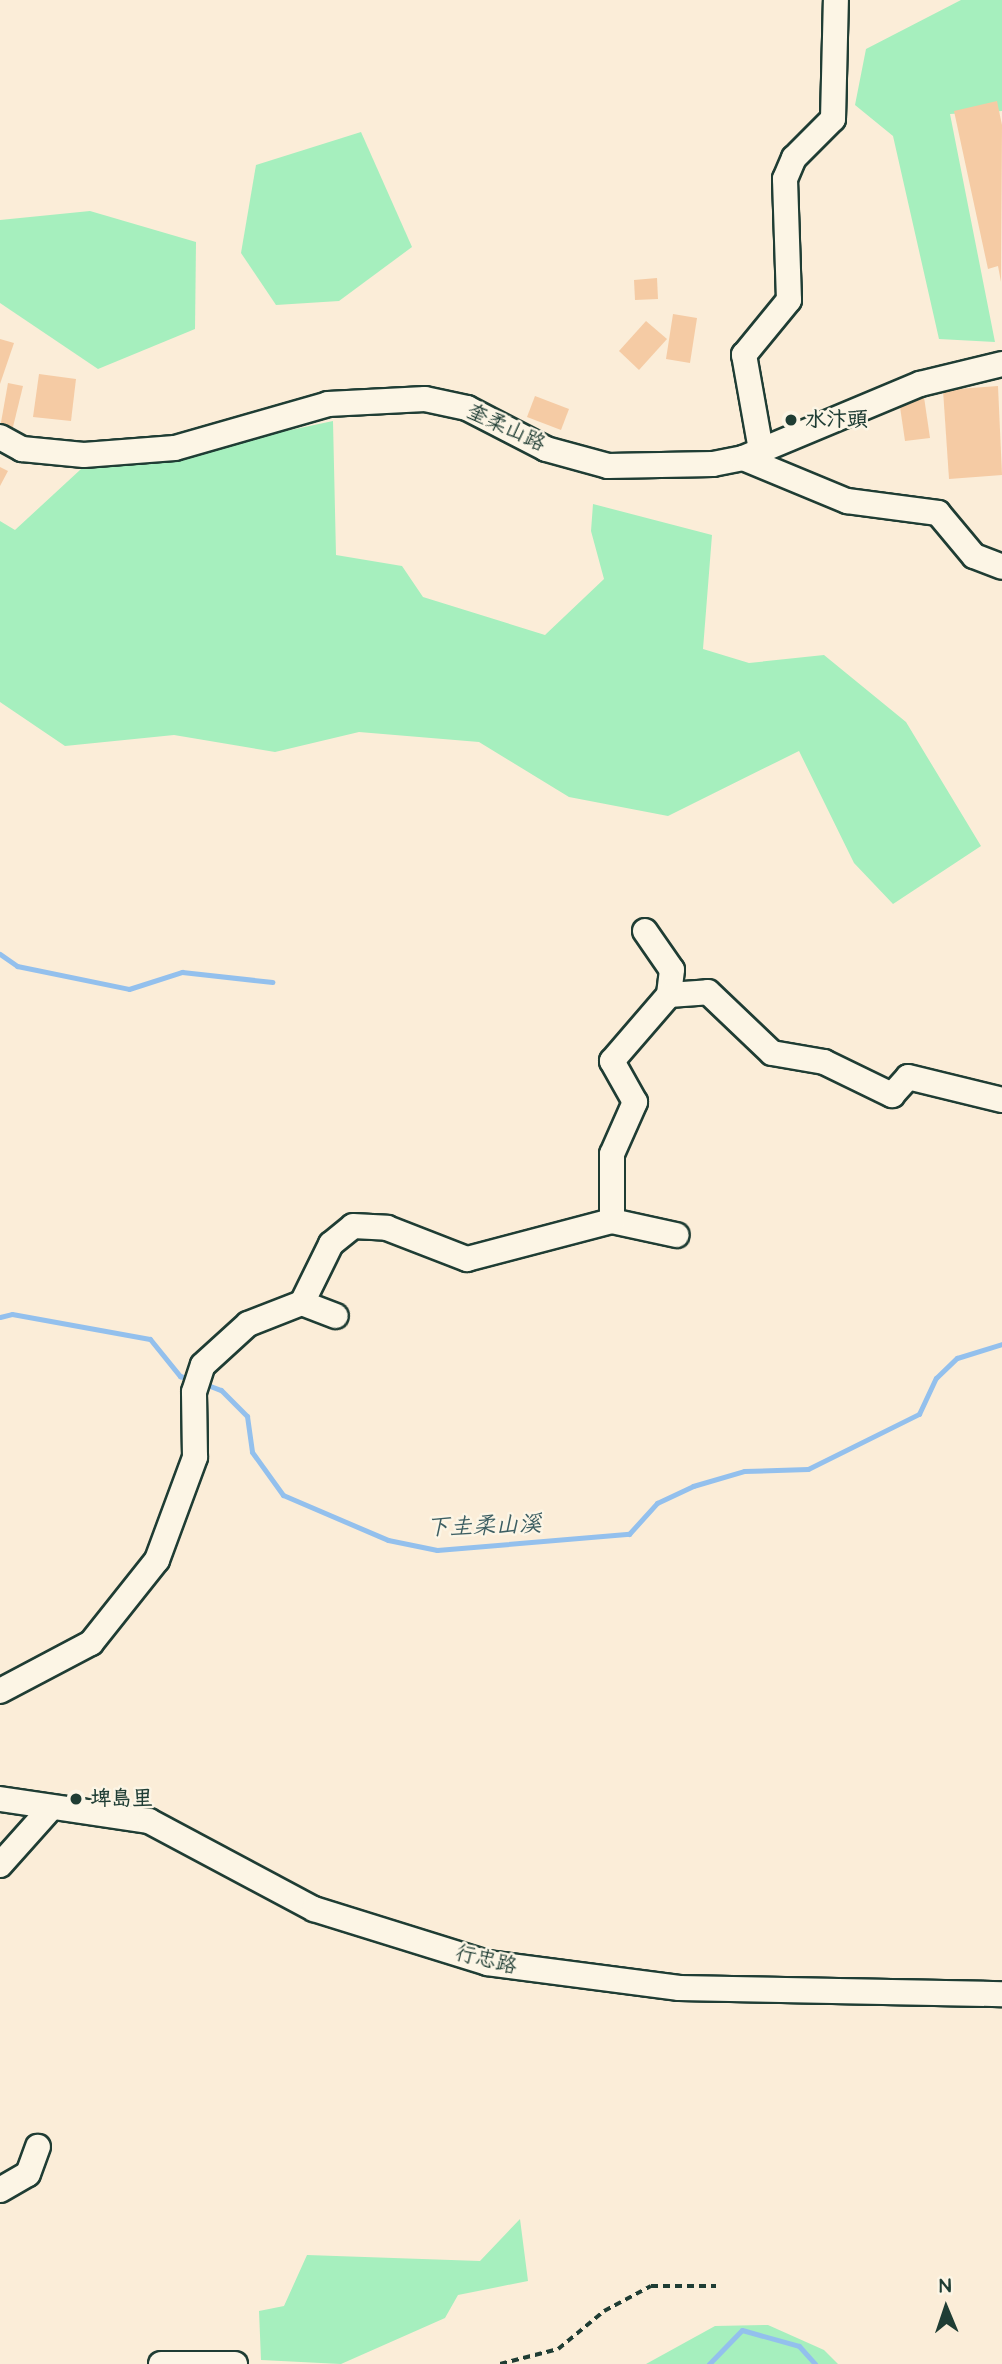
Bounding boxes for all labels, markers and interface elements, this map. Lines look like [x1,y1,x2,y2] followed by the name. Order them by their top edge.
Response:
[463,399,549,457] street label: 奎柔山路
[805,407,868,433] place label: 水汴頭
[783,412,799,428] marker: 水汴頭
[426,1510,542,1542] water label: 下圭柔山溪
[90,1786,153,1812] place label: 埤島里
[68,1791,84,1807] marker: 埤島里
[452,1940,520,1980] street label: 行忠路
[911,2273,981,2343] north arrow
[939,2273,952,2300] text: N

